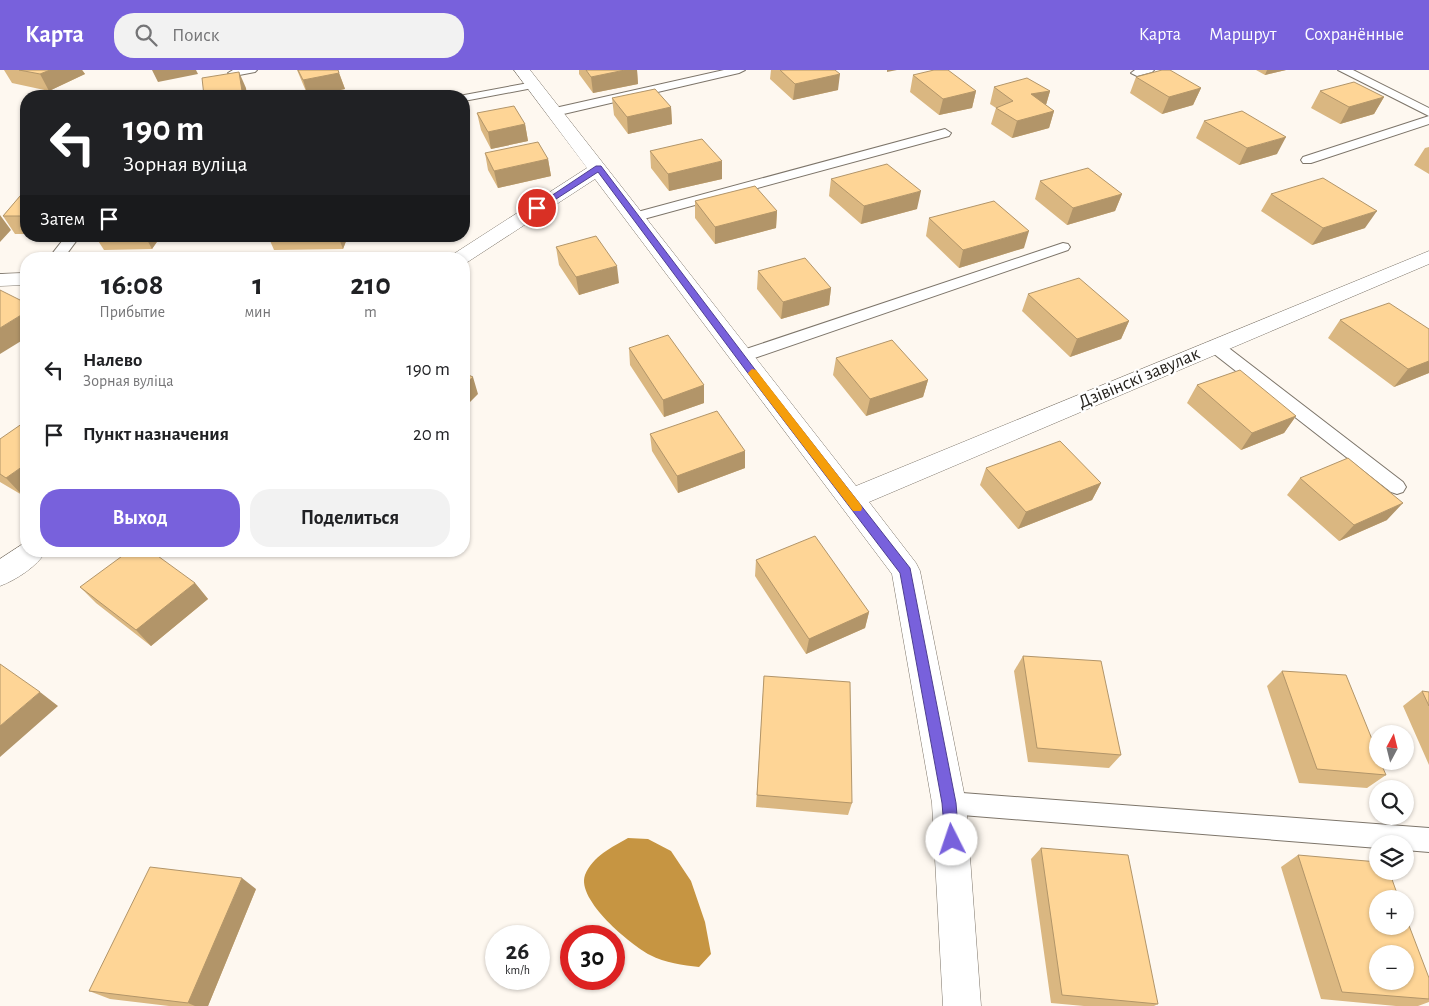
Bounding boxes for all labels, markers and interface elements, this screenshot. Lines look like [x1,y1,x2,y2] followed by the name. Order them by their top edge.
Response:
[114,13,464,58] search box
[132,21,160,49] icon: search
[25,23,84,47] text: Карта
[172,26,219,45] text: Поиск
[1139,26,1181,44] text: Карта
[1209,26,1277,44] text: Маршрут
[1305,26,1404,44] text: Сохранённые
[40,110,105,175] icon: left
[123,112,204,147] text: 190 m
[123,153,248,175] text: Зорная вуліца
[516,187,558,229] pin
[523,194,551,222] icon: arrive
[95,205,123,233] icon: arrive
[40,210,85,229] text: Затем
[101,270,163,300] text: 16:08
[252,270,263,300] text: 1
[350,270,391,300] text: 210
[99,304,165,320] text: Прибытие
[244,304,271,320] text: мин
[364,304,377,320] text: m
[1075,344,1203,412] street label: Дзівінскі завулак
[83,351,142,370] text: Налево
[40,356,68,384] icon: left
[406,360,450,379] text: 190 m
[83,373,174,389] text: Зорная вуліца
[40,421,68,449] icon: arrive
[83,425,229,444] text: Пункт назначения
[413,425,450,444] text: 20 m
[40,489,240,547] button: Выход
[250,489,450,547] button: Поделиться
[1369,725,1414,770] north arrow
[1369,725,1414,990] map controls
[1369,780,1414,825] button: search
[925,813,977,865] position arrow
[1369,835,1414,880] button: layers
[1369,890,1414,935] button: +
[560,925,625,990] speed limit sign: 30
[506,939,529,964] text: 26
[1369,945,1414,990] button: −
[505,964,530,976] text: km/h

